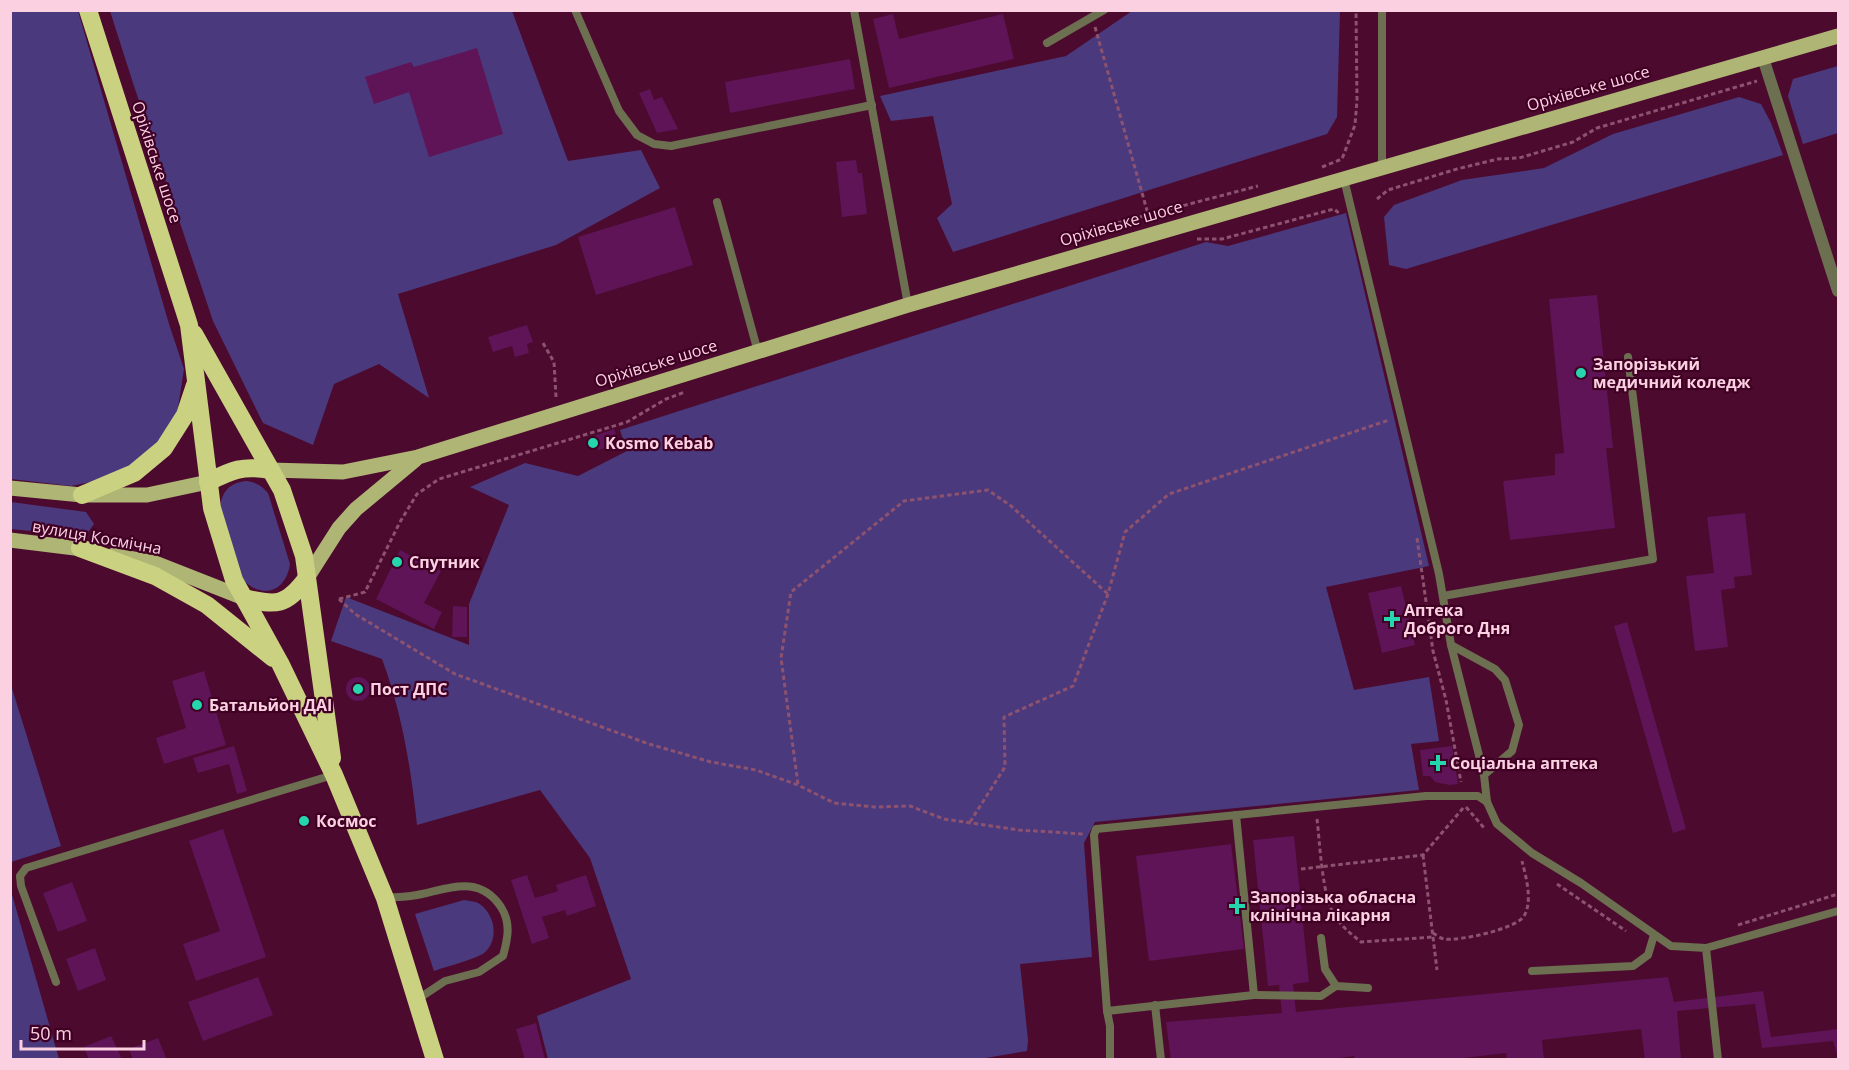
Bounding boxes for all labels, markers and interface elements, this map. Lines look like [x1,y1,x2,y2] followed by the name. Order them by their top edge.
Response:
[1524,60,1652,116] street label: Оріхівське шосе
[127,98,187,226] street label: Оріхівське шосе
[1057,195,1185,251] street label: Оріхівське шосе
[592,334,720,392] street label: Оріхівське шосе
[1593,353,1751,393] place label: Запорізький медичний коледж
[1574,366,1588,380] marker: Запорізький медичний коледж
[605,432,713,454] place label: Kosmo Kebab
[586,436,600,450] marker: Kosmo Kebab
[31,515,163,559] street label: вулиця Космічна
[409,551,480,573] place label: Спутник
[390,555,404,569] marker: Спутник
[1404,599,1510,639] place label: Аптека Доброго Дня
[1385,612,1399,626] marker: Аптека Доброго Дня
[370,678,447,700] place label: Пост ДПС
[351,682,365,696] marker: Пост ДПС
[209,694,332,716] place label: Батальйон ДАI
[190,698,204,712] marker: Батальйон ДАI
[1450,752,1598,774] place label: Соціальна аптека
[1431,756,1445,770] marker: Соціальна аптека
[316,810,377,832] place label: Космос
[297,814,311,828] marker: Космос
[1250,886,1416,926] place label: Запорізька обласна клінічна лікарня
[1228,897,1246,915] marker: Запорізька обласна клінічна лікарня
[21,1013,144,1051] scale bar
[30,1021,72,1045] text: 50 m

